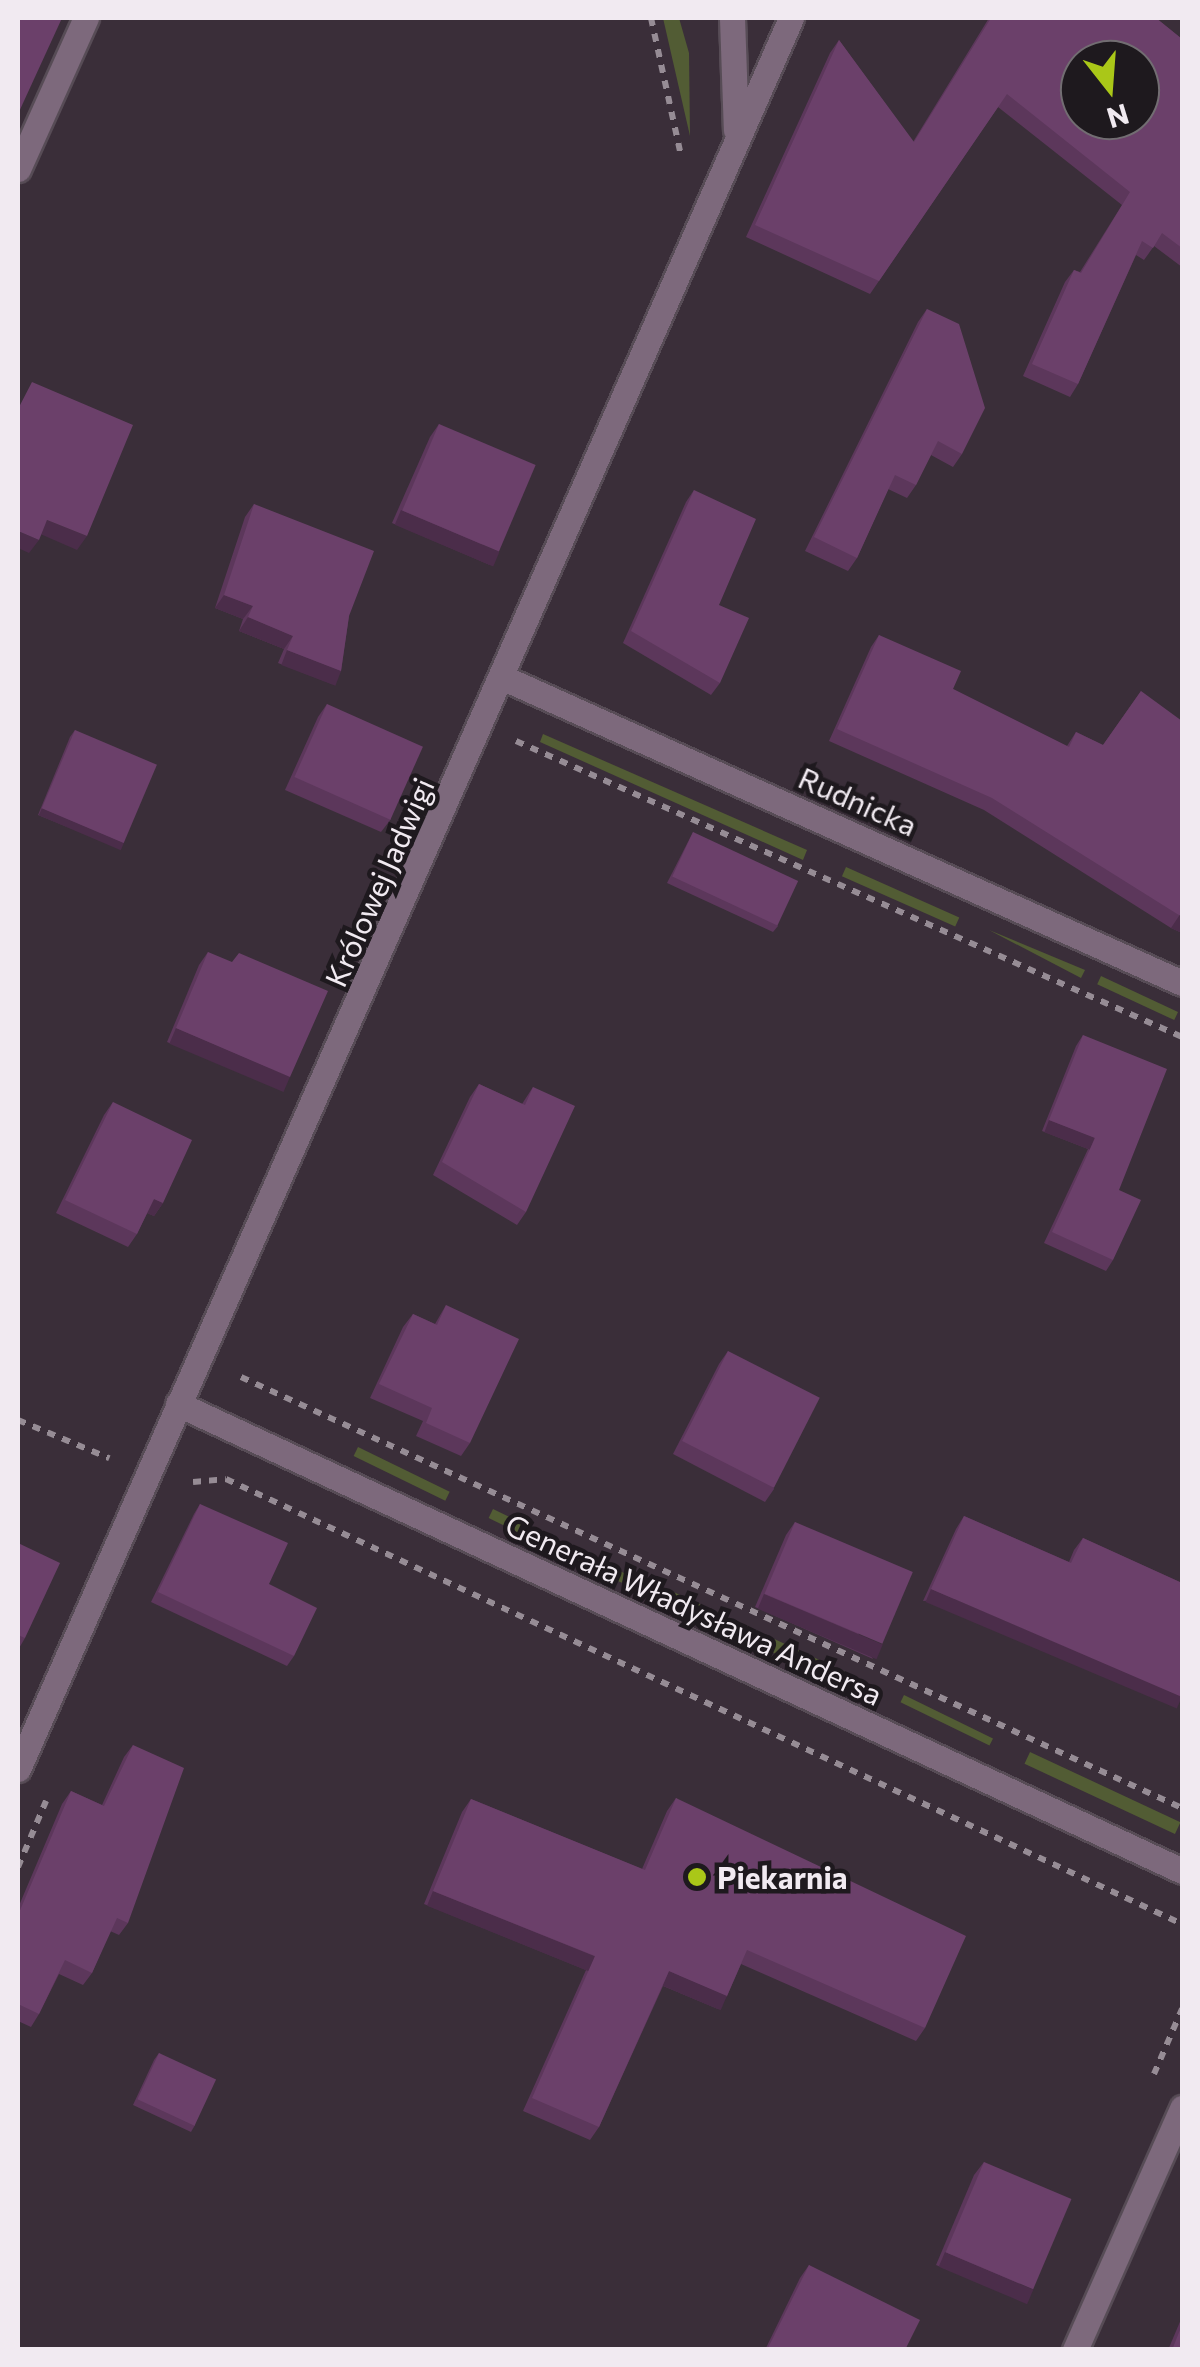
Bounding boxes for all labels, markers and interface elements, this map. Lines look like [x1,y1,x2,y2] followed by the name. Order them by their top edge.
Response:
[1060,40,1160,140] north arrow
[1103,97,1133,136] text: N
[793,759,923,843] street label: Rudnicka
[317,772,441,992] street label: Królowej Jadwigi
[500,1506,888,1712] street label: Generała Władysława Andersa
[717,1859,848,1895] place label: Piekarnia
[686,1866,708,1888] marker: Piekarnia

